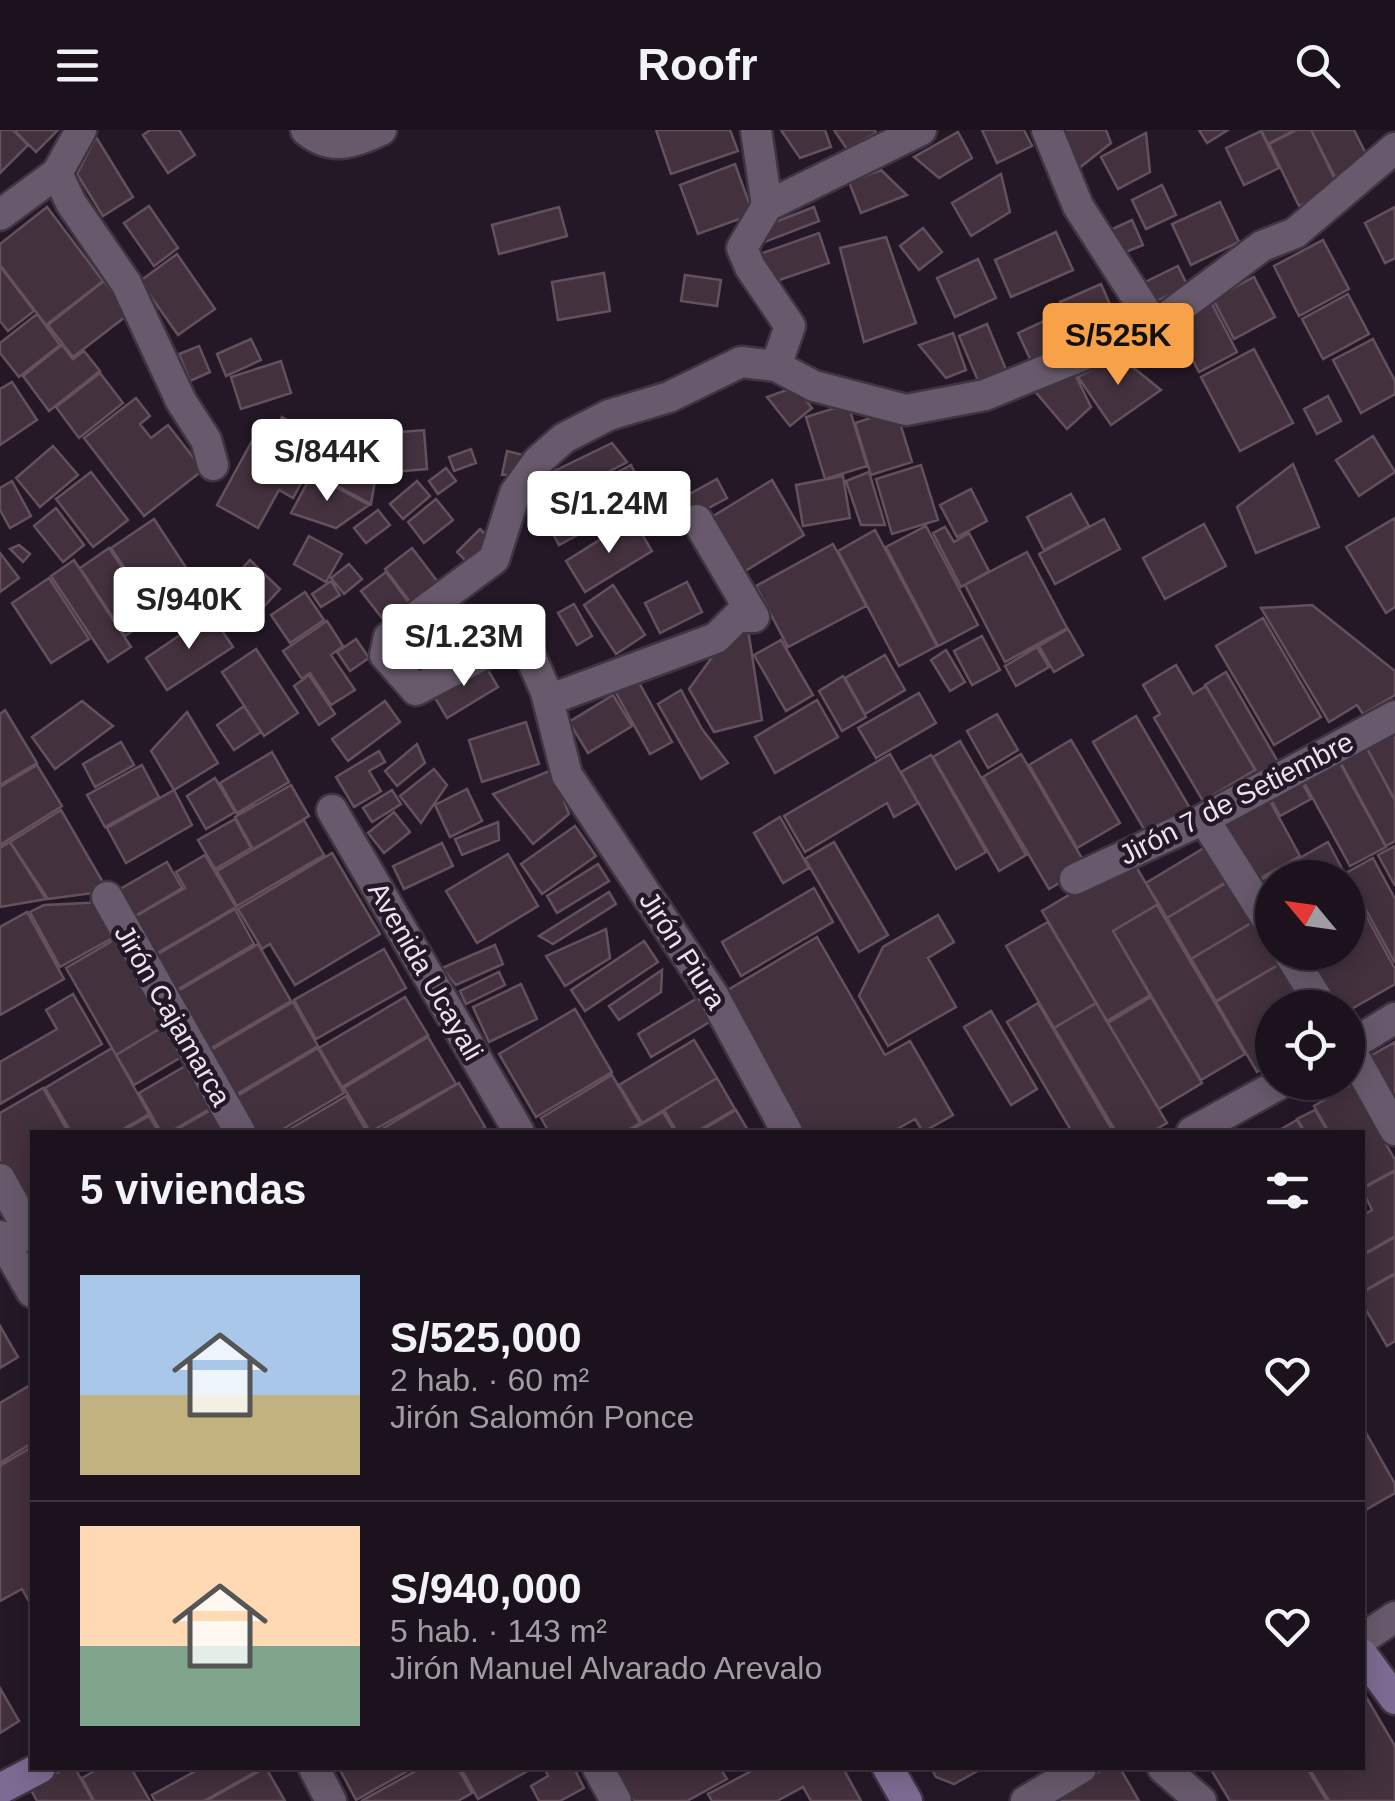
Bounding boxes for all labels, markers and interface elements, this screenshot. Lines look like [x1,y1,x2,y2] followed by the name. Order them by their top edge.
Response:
[50,38,105,93] icon: menu
[1290,38,1345,93] icon: search
[638,39,757,90] text: Roofr
[1037,303,1199,388] pin: S/525K
[1065,317,1171,353] text: S/525K
[246,419,408,504] pin: S/844K
[274,433,380,469] text: S/844K
[517,471,701,556] pin: S/1.24M
[549,485,669,521] text: S/1.24M
[108,567,270,652] pin: S/940K
[136,581,242,617] text: S/940K
[372,604,556,689] pin: S/1.23M
[404,618,524,654] text: S/1.23M
[1114,726,1358,871] street label: Jirón 7 de Setiembre
[1255,860,1365,970] north arrow
[1255,860,1365,1100] map controls
[362,877,489,1066] street label: Avenida Ucayali
[633,886,732,1015] street label: Jirón Piura
[108,919,237,1112] street label: Jirón Cajamarca
[1255,990,1365,1100] button: locate
[1260,1163,1315,1218] icon: filters
[80,1166,306,1213] text: 5 viviendas
[390,1314,582,1361] text: S/525,000
[160,1315,280,1435] icon: home
[1260,1348,1315,1403] icon: heart
[390,1362,589,1398] text: 2 hab. · 60 m²
[390,1399,694,1435] text: Jirón Salomón Ponce
[390,1565,582,1612] text: S/940,000
[160,1566,280,1686] icon: home
[1260,1599,1315,1654] icon: heart
[390,1613,607,1649] text: 5 hab. · 143 m²
[390,1650,822,1686] text: Jirón Manuel Alvarado Arevalo

